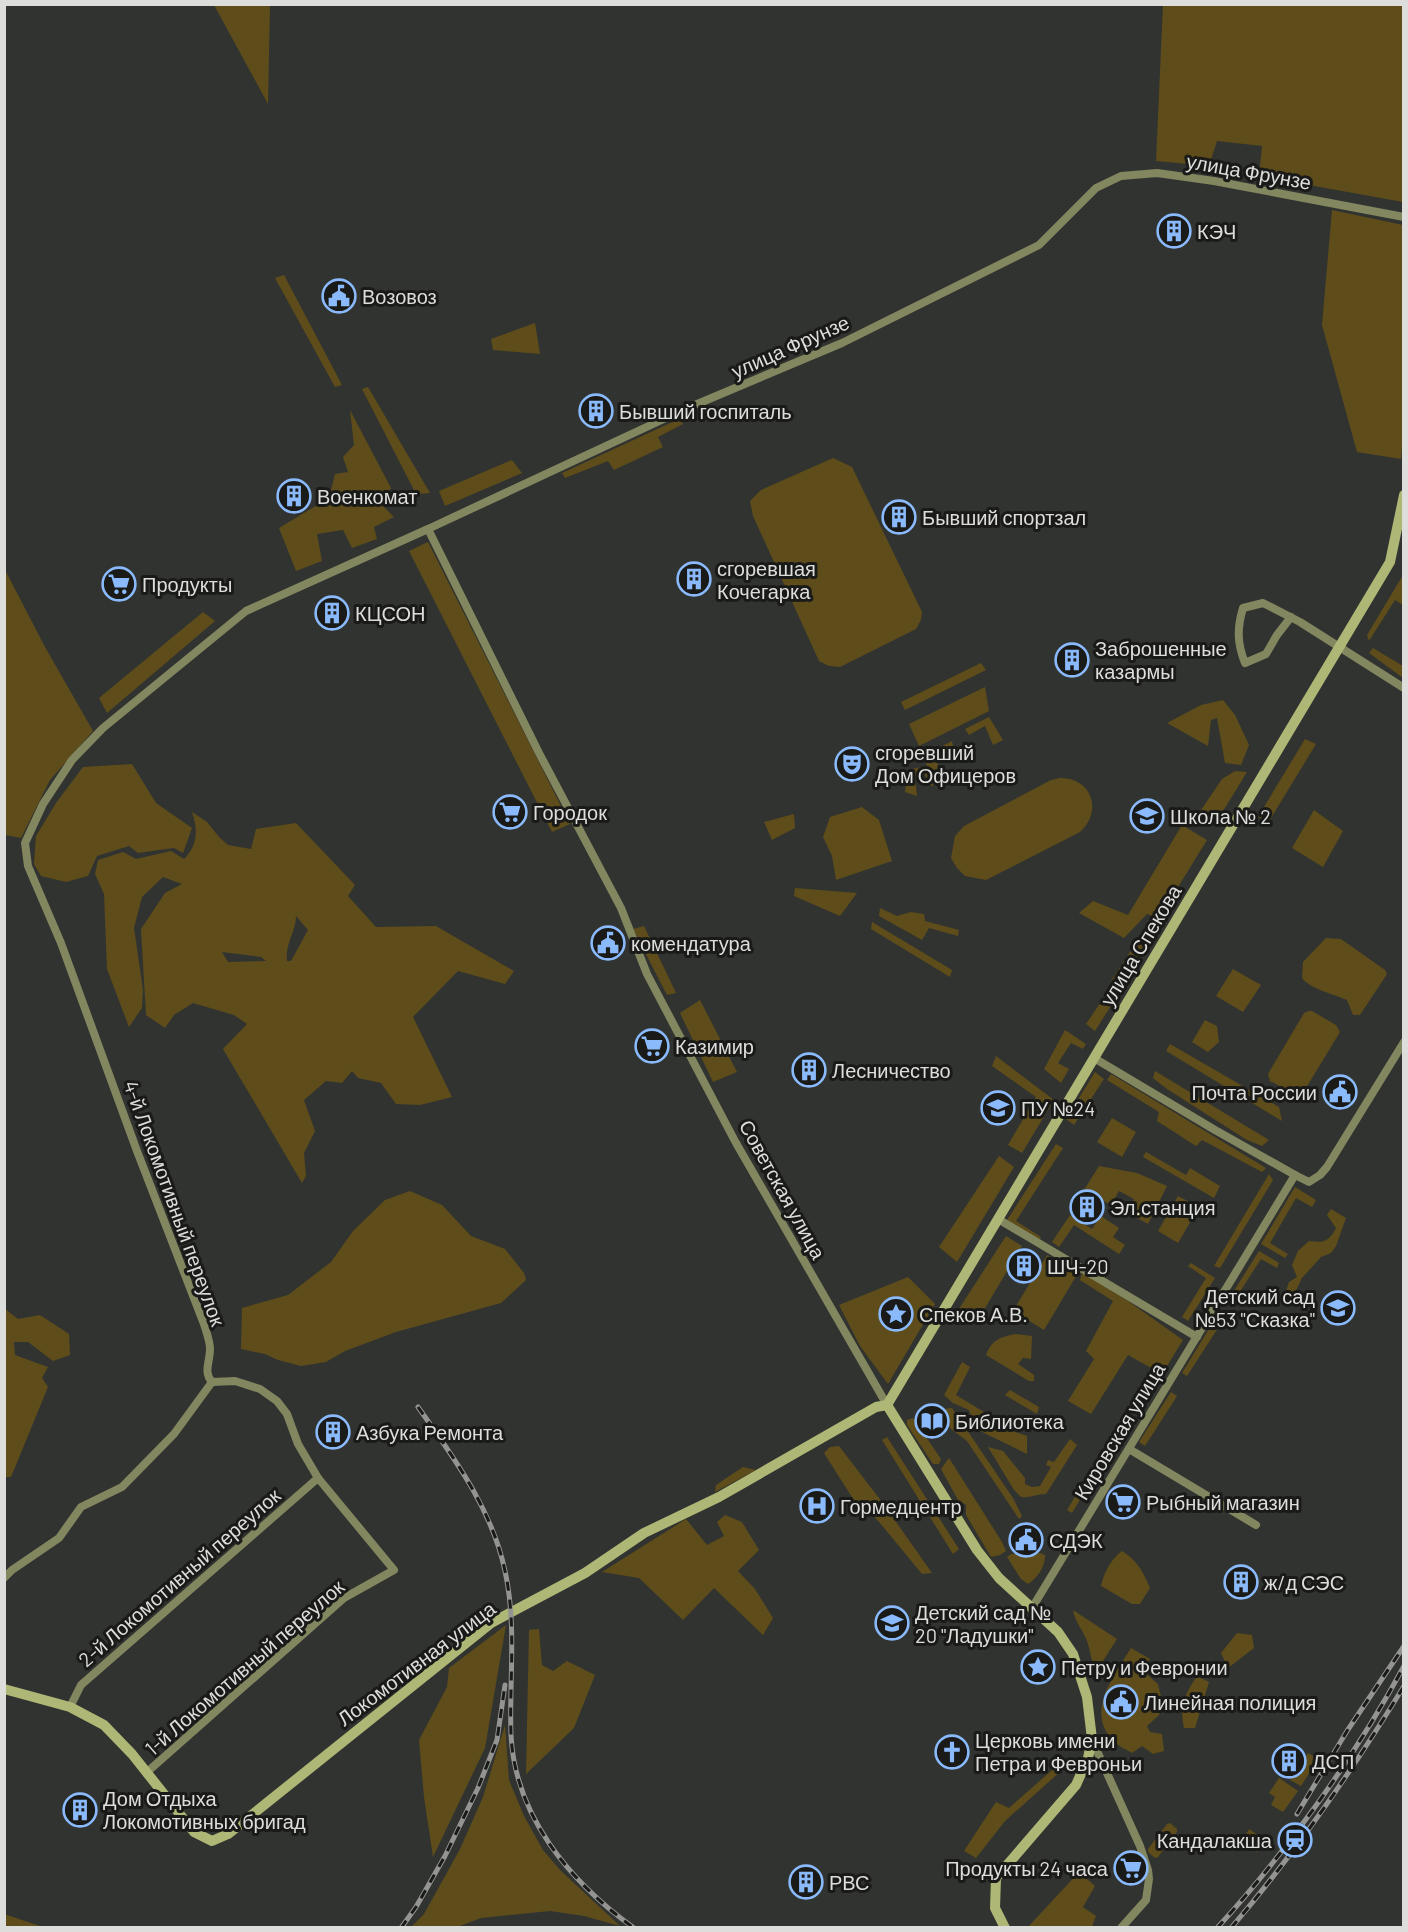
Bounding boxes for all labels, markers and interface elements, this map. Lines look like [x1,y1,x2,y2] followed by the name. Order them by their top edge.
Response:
[1185,148,1313,194] street label: улица Фрунзе
[1156,213,1192,249] building icon: КЭЧ
[1197,219,1236,243] place label: КЭЧ
[321,278,357,314] public building icon: Возовоз
[362,284,437,308] place label: Возовоз
[727,309,853,383] street label: улица Фрунзе
[578,393,614,429] building icon: Бывший госпиталь
[619,399,792,423] place label: Бывший госпиталь
[276,478,312,514] building icon: Военкомат
[317,484,417,508] place label: Военкомат
[881,499,917,535] building icon: Бывший спортзал
[922,505,1086,529] place label: Бывший спортзал
[717,556,816,603] place label: сгоревшая Кочегарка
[676,561,712,597] building icon: сгоревшая Кочегарка
[101,566,137,602] supermarket icon: Продукты
[142,572,232,596] place label: Продукты
[314,595,350,631] building icon: КЦСОН
[355,601,425,625] place label: КЦСОН
[1095,636,1227,683] place label: Заброшенные казармы
[1054,642,1090,678] building icon: Заброшенные казармы
[875,740,1016,787] place label: сгоревший Дом Офицеров
[834,746,870,782] theatre icon: сгоревший Дом Офицеров
[492,794,528,830] supermarket icon: Городок
[1129,798,1165,834] school or university icon: Школа № 2
[533,800,607,824] place label: Городок
[1170,804,1271,828] place label: Школа № 2
[1094,879,1186,1010] street label: улица Спекова
[590,925,626,961] public building icon: комендатура
[631,931,752,955] place label: комендатура
[634,1028,670,1064] supermarket icon: Казимир
[675,1034,754,1058] place label: Казимир
[791,1052,827,1088] building icon: Лесничество
[832,1058,951,1082] place label: Лесничество
[1322,1074,1358,1110] public building icon: Почта России
[119,1077,231,1329] street label: 4-й Локомотивный переулок
[1192,1080,1317,1104] place label: Почта России
[980,1090,1016,1126] school or university icon: ПУ №24
[1021,1096,1095,1120] place label: ПУ №24
[735,1115,832,1264] street label: Советская улица
[1069,1189,1105,1225] building icon: Эл.станция
[1110,1195,1216,1219] place label: Эл.станция
[1006,1248,1042,1284] building icon: ШЧ-20
[1047,1254,1109,1278] place label: ШЧ-20
[1194,1284,1315,1331] place label: Детский сад №53 "Сказка"
[1320,1290,1356,1326] school or university icon: Детский сад №53 "Сказка"
[878,1296,914,1332] place icon: Спеков А.В.
[919,1302,1028,1326] place label: Спеков А.В.
[1069,1357,1170,1504] street label: Кировская улица
[914,1403,950,1439] library icon: Библиотека
[955,1409,1065,1433] place label: Библиотека
[315,1414,351,1450] building icon: Азбука Ремонта
[356,1420,504,1444] place label: Азбука Ремонта
[73,1483,285,1671] street label: 2-й Локомотивный переулок
[1105,1484,1141,1520] supermarket icon: Рыбный магазин
[799,1488,835,1524] hospital icon: Гормедцентр
[1146,1490,1300,1514] place label: Рыбный магазин
[840,1494,962,1518] place label: Гормедцентр
[1008,1522,1044,1558] public building icon: СДЭК
[1049,1528,1103,1552] place label: СДЭК
[1223,1564,1259,1600] building icon: ж/д СЭС
[1264,1570,1344,1594] place label: ж/д СЭС
[140,1574,349,1760] street label: 1-й Локомотивный переулок
[332,1595,500,1730] street label: Локомотивная улица
[915,1600,1051,1647] place label: Детский сад № 20 "Ладушки"
[874,1605,910,1641] school or university icon: Детский сад № 20 "Ладушки"
[1020,1649,1056,1685] place icon: Петру и Февронии
[1061,1655,1228,1679] place label: Петру и Февронии
[1103,1684,1139,1720] public building icon: Линейная полиция
[1144,1690,1316,1714] place label: Линейная полиция
[975,1728,1142,1775] place label: Церковь имени Петра и Февроньи
[934,1734,970,1770] church icon: Церковь имени Петра и Февроньи
[1271,1743,1307,1779] building icon: ДСП
[1312,1749,1354,1773] place label: ДСП
[103,1786,306,1833] place label: Дом Отдыха Локомотивных бригад
[62,1792,98,1828] building icon: Дом Отдыха Локомотивных бригад
[1277,1822,1313,1858] station icon: Кандалакша
[1157,1828,1273,1852] place label: Кандалакша
[1113,1850,1149,1886] supermarket icon: Продукты 24 часа
[945,1856,1109,1880] place label: Продукты 24 часа
[788,1864,824,1900] building icon: РВС
[829,1870,869,1894] place label: РВС

